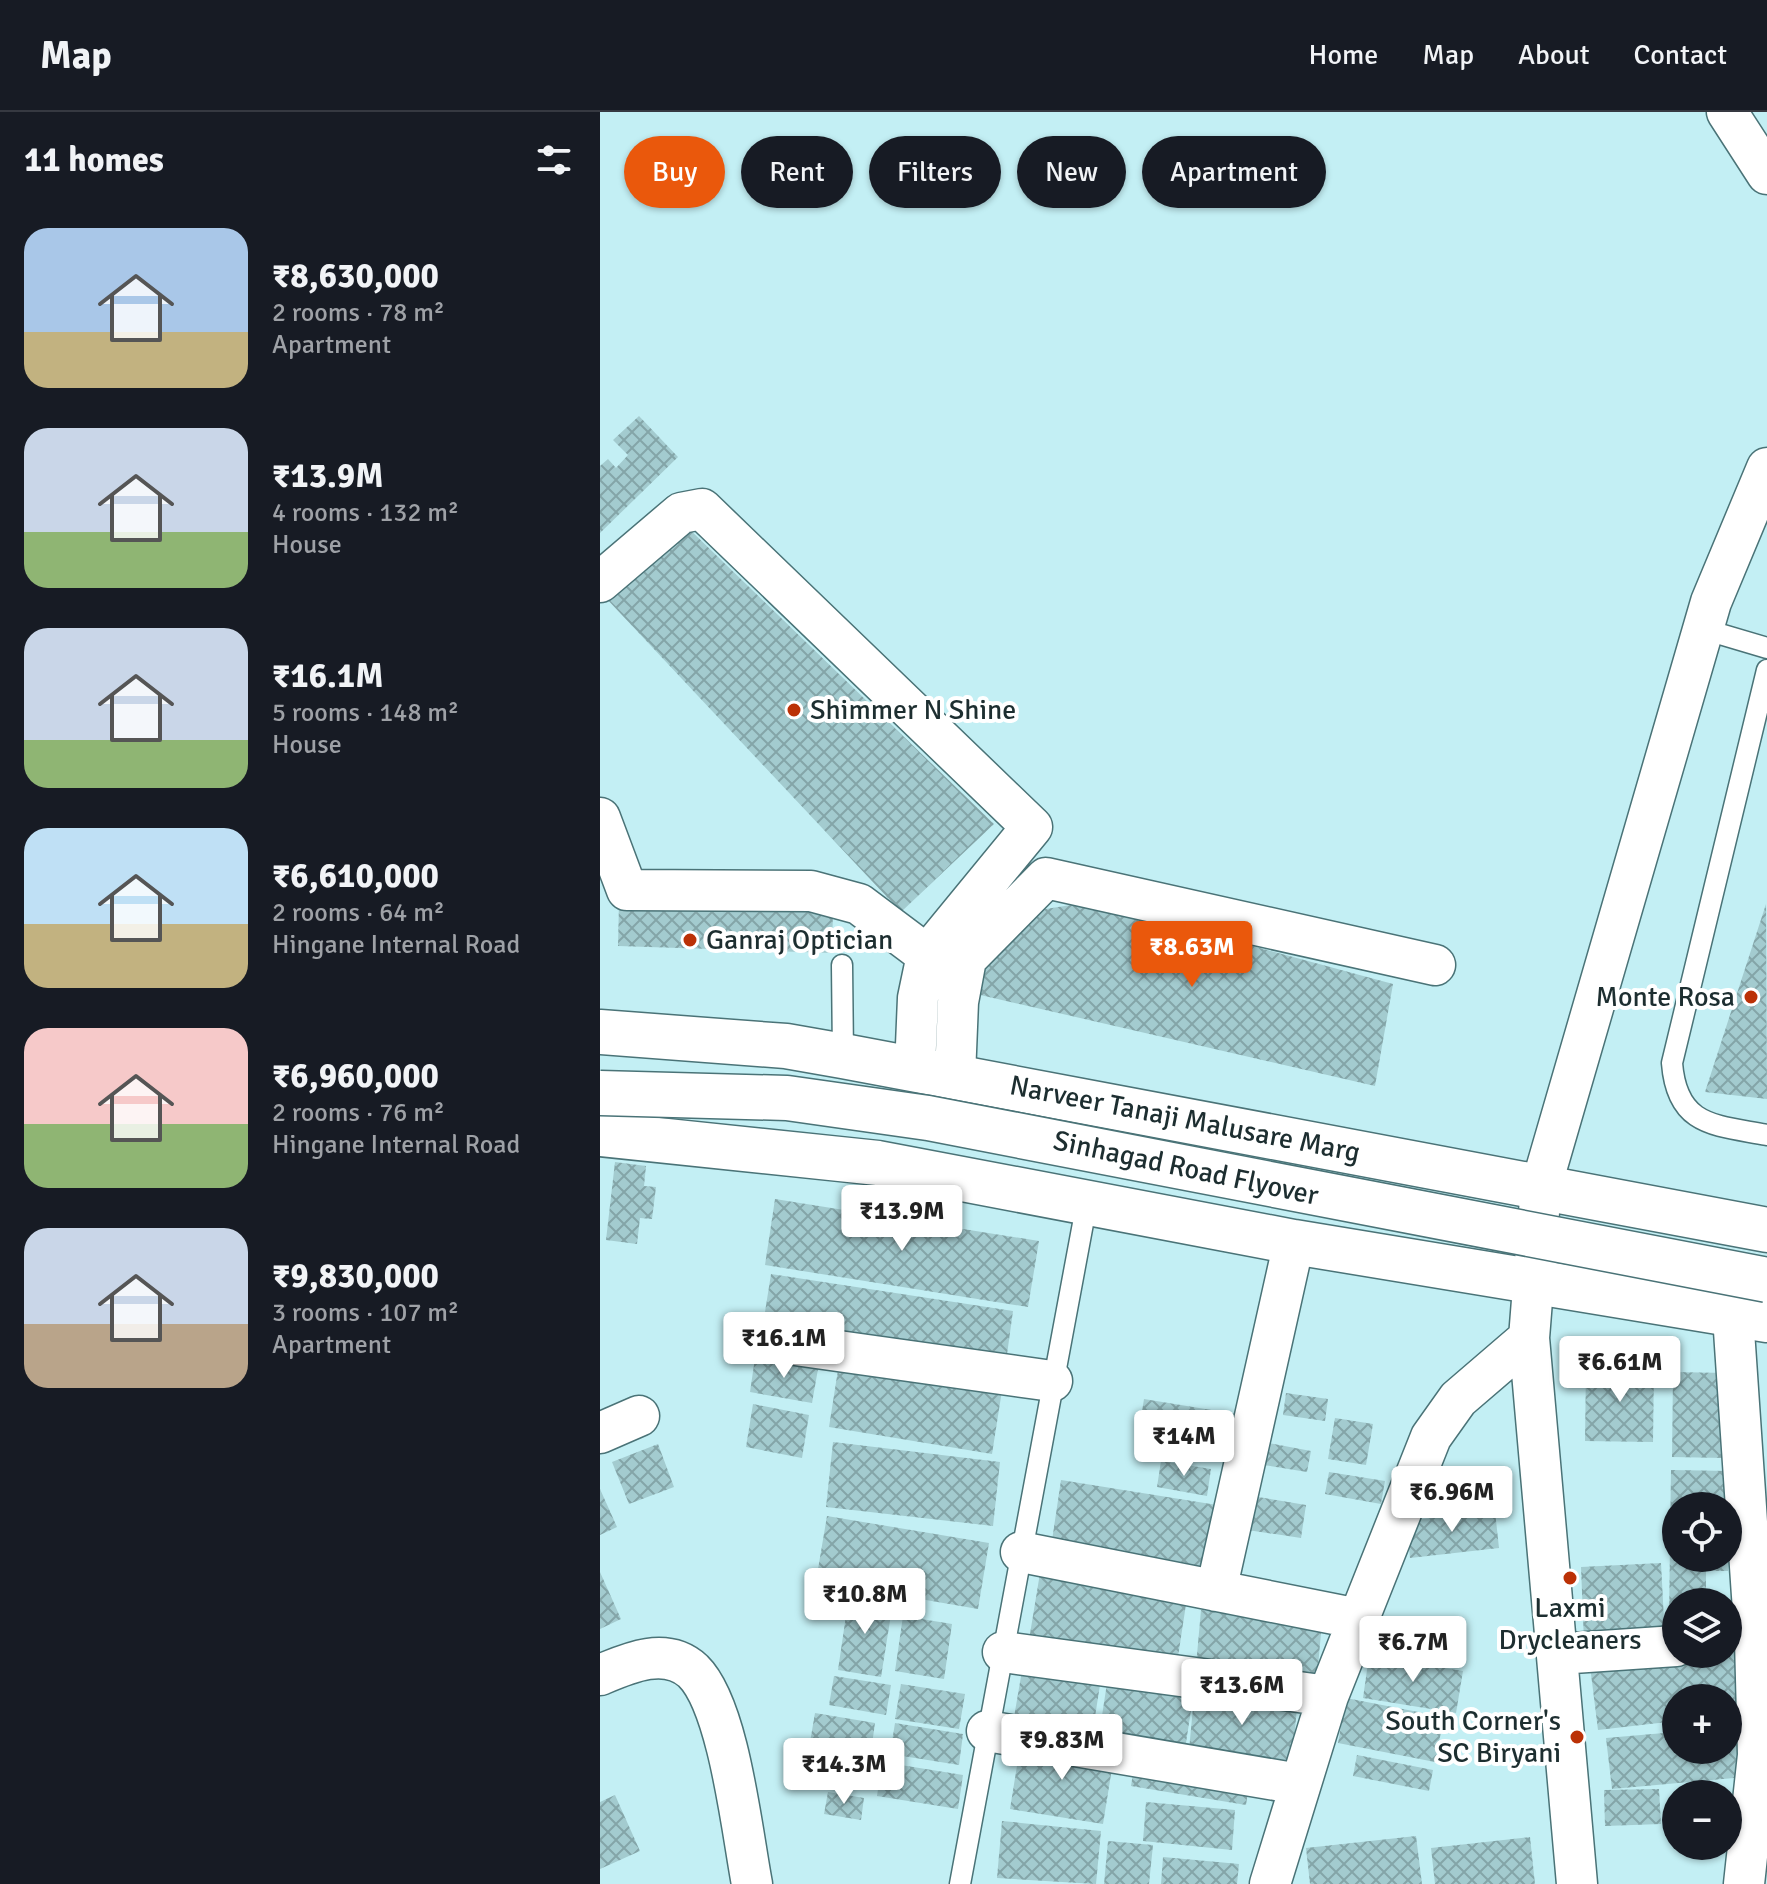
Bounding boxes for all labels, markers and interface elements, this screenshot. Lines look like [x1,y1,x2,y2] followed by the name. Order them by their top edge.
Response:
[40,32,112,79] text: Map
[1309,38,1378,72] text: Home
[1422,38,1474,72] text: Map
[1518,38,1590,72] text: About
[1634,38,1727,72] text: Contact
[624,136,725,208] chip: Buy
[741,136,853,208] chip: Rent
[869,136,1001,208] chip: Filters
[1017,136,1126,208] chip: New
[1142,136,1326,208] chip: Apartment
[532,138,576,182] icon: filters
[24,139,164,181] text: 11 homes
[272,255,439,297] text: ₹8,630,000
[88,260,184,356] icon: home
[272,297,445,329] text: 2 rooms · 78 m²
[272,329,391,361] text: Apartment
[272,455,384,497] text: ₹13.9M
[88,460,184,556] icon: home
[272,497,459,529] text: 4 rooms · 132 m²
[272,529,342,561] text: House
[272,655,384,697] text: ₹16.1M
[88,660,184,756] icon: home
[810,693,1016,727] place label: Shimmer N Shine
[272,697,459,729] text: 5 rooms · 148 m²
[785,701,803,719] marker: Shimmer N Shine
[272,729,342,761] text: House
[272,855,439,897] text: ₹6,610,000
[88,860,184,956] icon: home
[272,897,445,929] text: 2 rooms · 64 m²
[1127,921,1257,989] pin: ₹8.63M
[706,923,893,957] place label: Ganraj Optician
[272,929,520,961] text: Hingane Internal Road
[681,931,699,949] marker: Ganraj Optician
[1149,931,1235,963] text: ₹8.63M
[1595,980,1735,1014] place label: Monte Rosa
[1742,988,1760,1006] marker: Monte Rosa
[272,1055,439,1097] text: ₹6,960,000
[88,1060,184,1156] icon: home
[1007,1068,1363,1170] street label: Narveer Tanaji Malusare Marg
[272,1097,445,1129] text: 2 rooms · 76 m²
[1050,1123,1322,1213] street label: Sinhagad Road Flyover
[272,1129,520,1161] text: Hingane Internal Road
[837,1185,967,1253] pin: ₹13.9M
[859,1195,945,1227] text: ₹13.9M
[272,1255,439,1297] text: ₹9,830,000
[88,1260,184,1356] icon: home
[272,1297,459,1329] text: 3 rooms · 107 m²
[719,1312,849,1380] pin: ₹16.1M
[741,1322,827,1354] text: ₹16.1M
[272,1329,391,1361] text: Apartment
[1555,1336,1685,1404] pin: ₹6.61M
[1577,1346,1663,1378] text: ₹6.61M
[1137,1410,1231,1478] pin: ₹14M
[1152,1420,1216,1452] text: ₹14M
[1387,1466,1517,1534] pin: ₹6.96M
[1409,1476,1495,1508] text: ₹6.96M
[1662,1492,1742,1860] map controls
[1662,1492,1742,1572] button: locate
[800,1568,930,1636] pin: ₹10.8M
[1561,1569,1579,1587] marker: Laxmi Drycleaners
[822,1578,908,1610] text: ₹10.8M
[1662,1588,1742,1668] button: layers
[1498,1591,1642,1657] place label: Laxmi Drycleaners
[1357,1616,1469,1684] pin: ₹6.7M
[1377,1626,1449,1658] text: ₹6.7M
[1177,1659,1307,1727] pin: ₹13.6M
[1199,1669,1285,1701] text: ₹13.6M
[1662,1684,1742,1764] button: +
[1385,1704,1561,1770] place label: South Corner's SC Biryani
[997,1714,1127,1782] pin: ₹9.83M
[1019,1724,1105,1756] text: ₹9.83M
[1568,1728,1586,1746] marker: South Corner's SC Biryani
[779,1738,909,1806] pin: ₹14.3M
[801,1748,887,1780] text: ₹14.3M
[1662,1780,1742,1860] button: −

